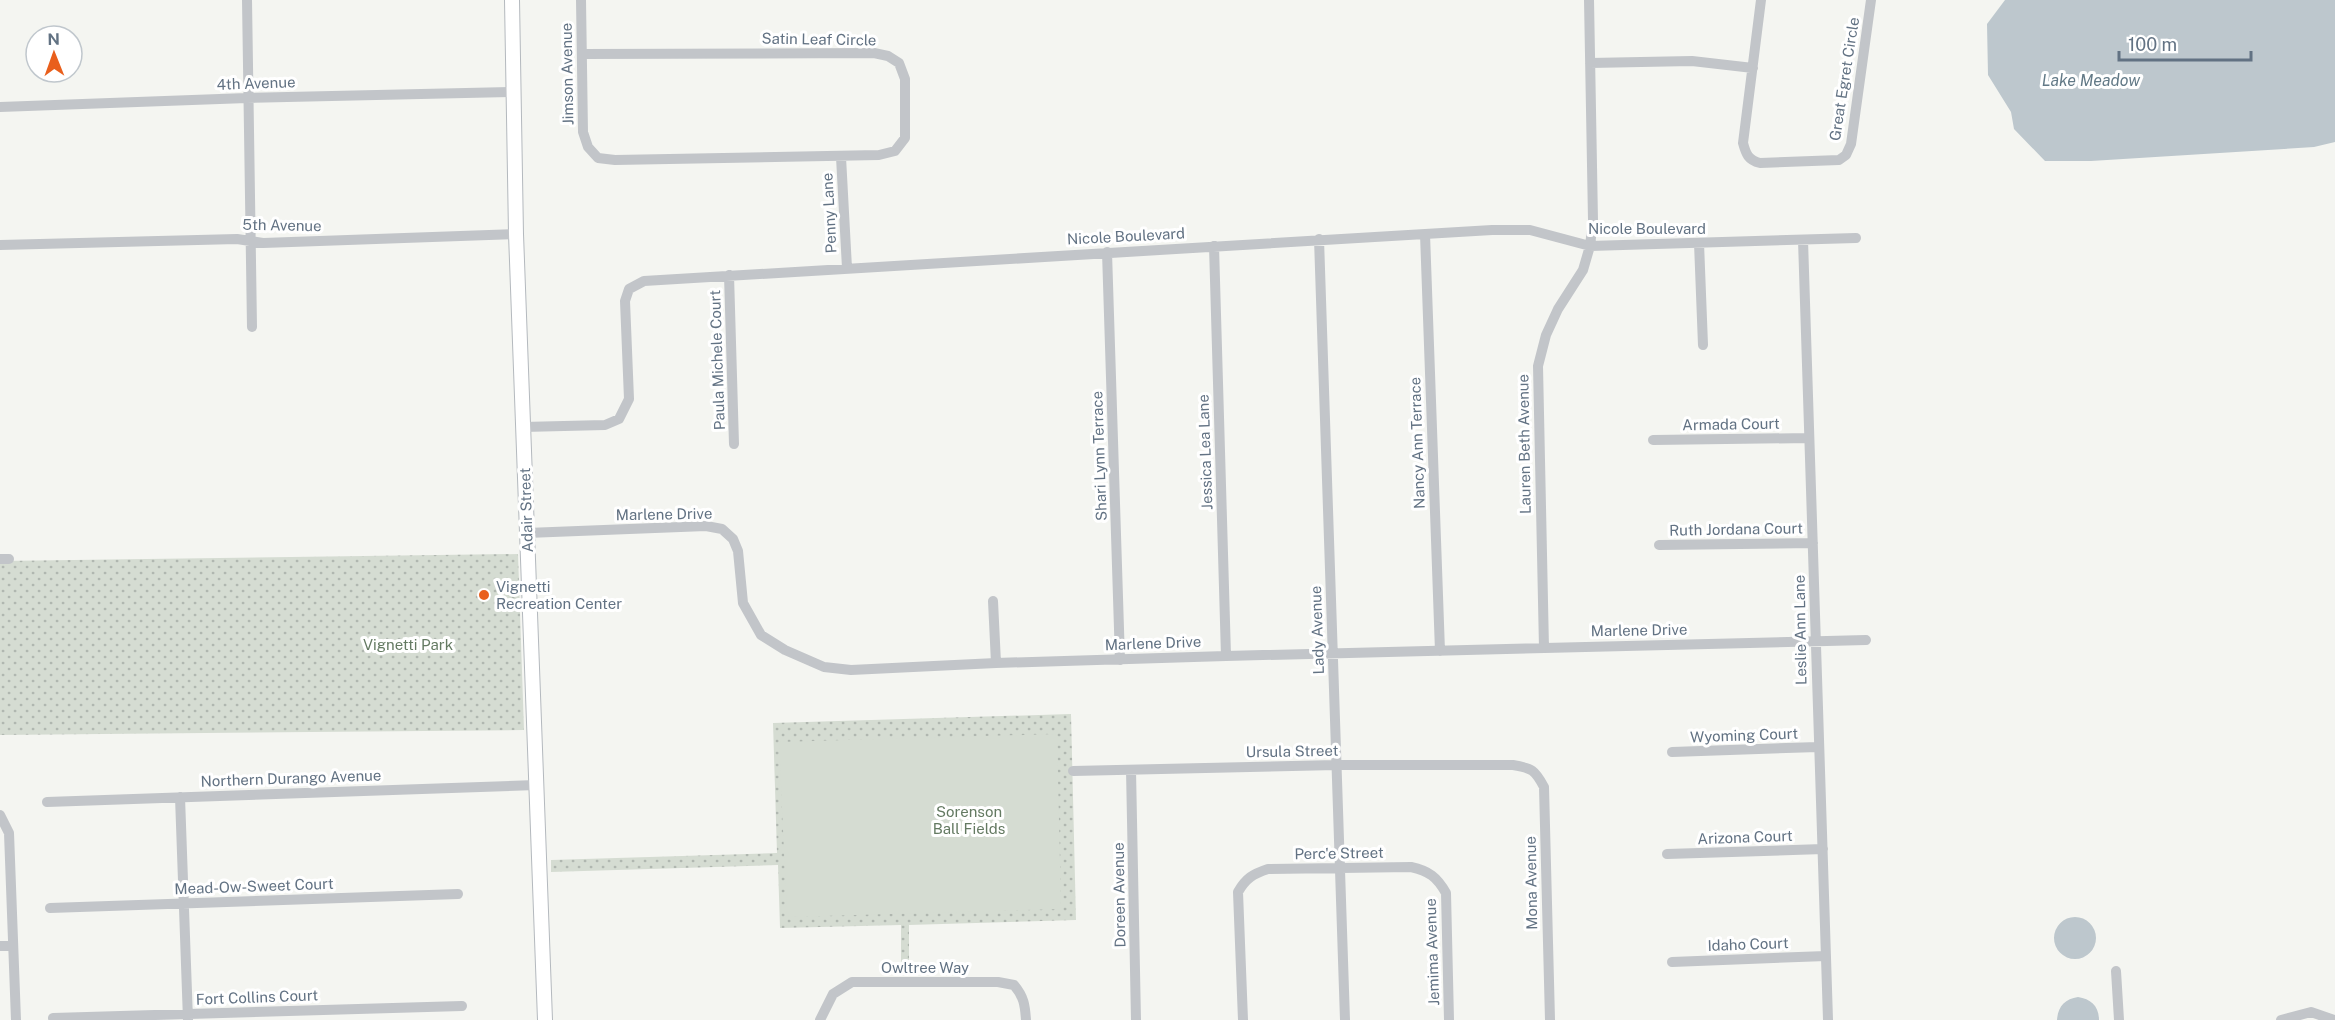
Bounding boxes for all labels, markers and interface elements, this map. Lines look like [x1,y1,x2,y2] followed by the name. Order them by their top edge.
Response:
[1826,16,1862,142] street label: Great Egret Circle
[558,23,576,125] street label: Jimson Avenue
[24,24,84,84] north arrow
[2119,24,2251,62] scale bar
[761,29,877,49] street label: Satin Leaf Circle
[47,30,60,49] text: N
[2128,34,2177,55] text: 100 m
[2042,71,2141,90] water label: Lake Meadow
[216,73,296,93] street label: 4th Avenue
[818,172,840,254] street label: Penny Lane
[242,216,322,234] street label: 5th Avenue
[1588,220,1706,237] street label: Nicole Boulevard
[1067,224,1185,248] street label: Nicole Boulevard
[706,289,728,430] street label: Paula Michele Court
[1514,374,1534,514] street label: Lauren Beth Avenue
[1406,377,1428,509] street label: Nancy Ann Terrace
[1088,391,1110,521] street label: Shari Lynn Terrace
[1194,394,1216,510] street label: Jessica Lea Lane
[1682,415,1780,433] street label: Armada Court
[516,467,536,553] street label: Adair Street
[616,505,712,523] street label: Marlene Drive
[1669,519,1803,539] street label: Ruth Jordana Court
[1791,575,1809,685] street label: Leslie Ann Lane
[496,578,622,612] place label: Vignetti Recreation Center
[1307,585,1327,675] street label: Lady Avenue
[477,588,491,602] marker: Vignetti Recreation Center
[1591,621,1687,639] street label: Marlene Drive
[1104,633,1202,653] street label: Marlene Drive
[363,636,453,653] park label: Vignetti Park
[1690,725,1798,745] street label: Wyoming Court
[1245,742,1339,760] street label: Ursula Street
[200,766,382,790] street label: Northern Durango Avenue
[933,803,1005,837] park label: Sorenson Ball Fields
[1697,827,1793,847] street label: Arizona Court
[1522,836,1540,930] street label: Mona Avenue
[1110,842,1128,948] street label: Doreen Avenue
[1294,844,1384,862] street label: Perc'e Street
[174,875,334,897] street label: Mead-Ow-Sweet Court
[1422,898,1442,1006] street label: Jemima Avenue
[1707,934,1789,954] street label: Idaho Court
[881,959,969,976] street label: Owltree Way
[195,986,319,1008] street label: Fort Collins Court

